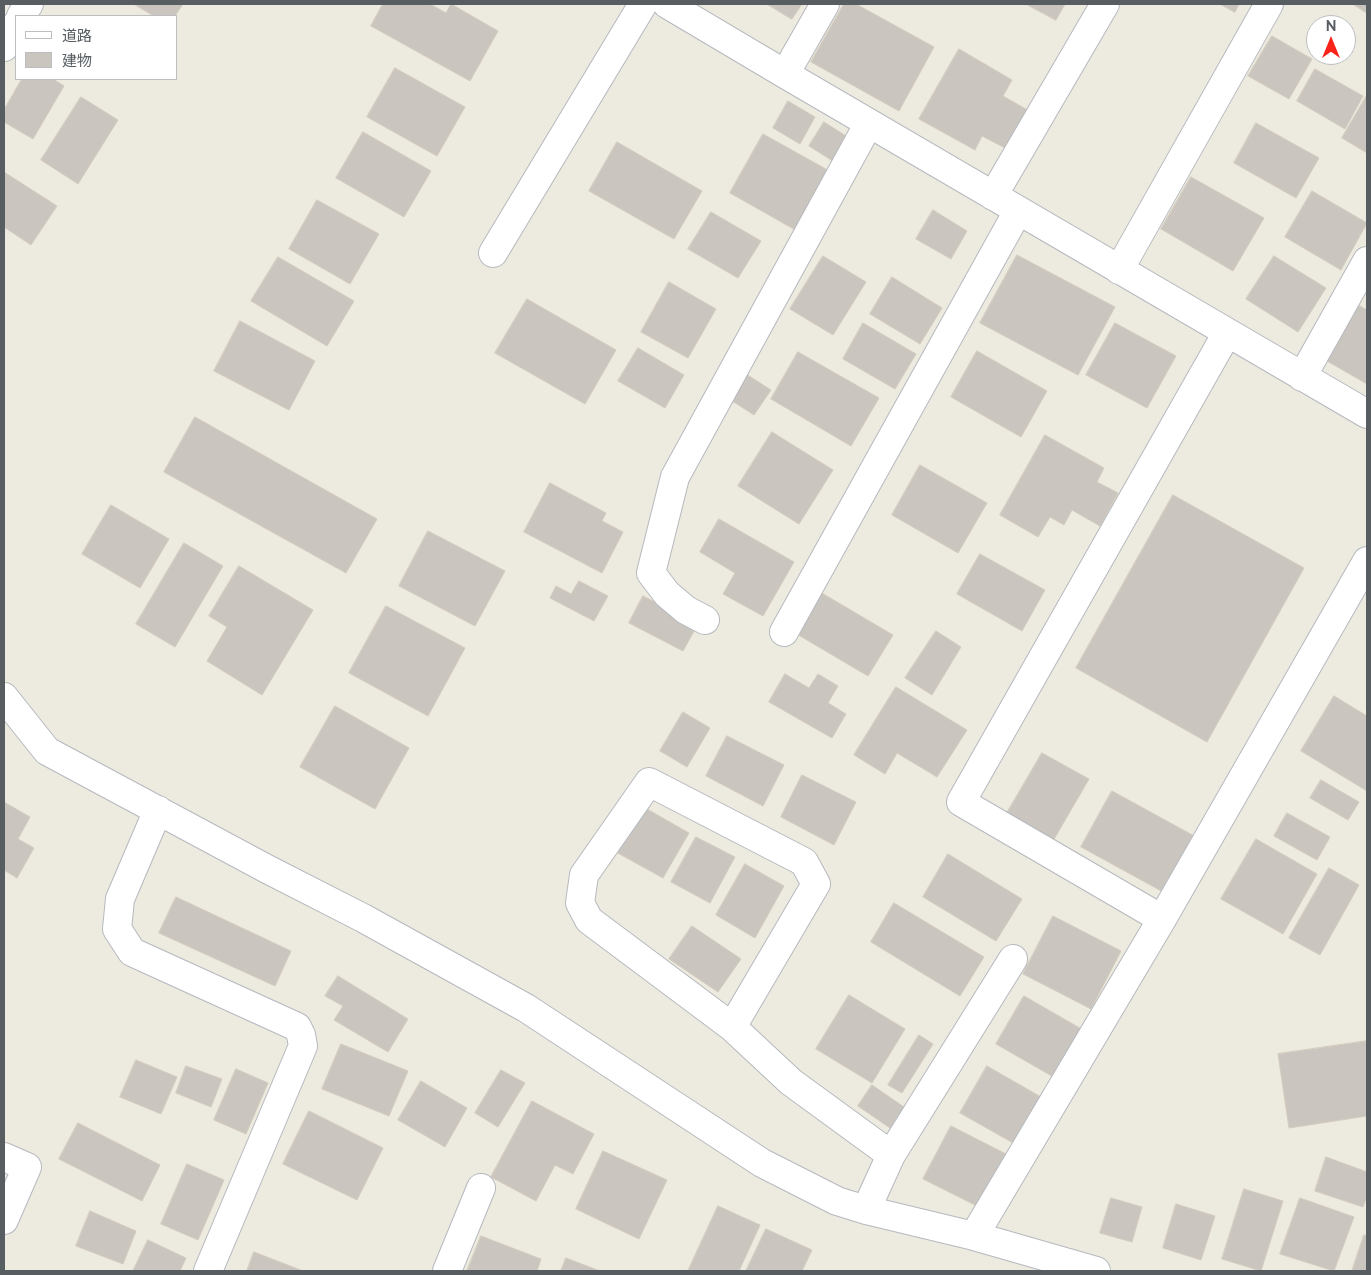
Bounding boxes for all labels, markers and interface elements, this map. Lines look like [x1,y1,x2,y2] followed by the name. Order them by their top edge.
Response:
[15,15,178,80] legend
[1306,15,1356,65] north arrow
[1326,18,1336,34] text: N
[62,27,92,45] text: 道路
[62,52,92,70] text: 建物

